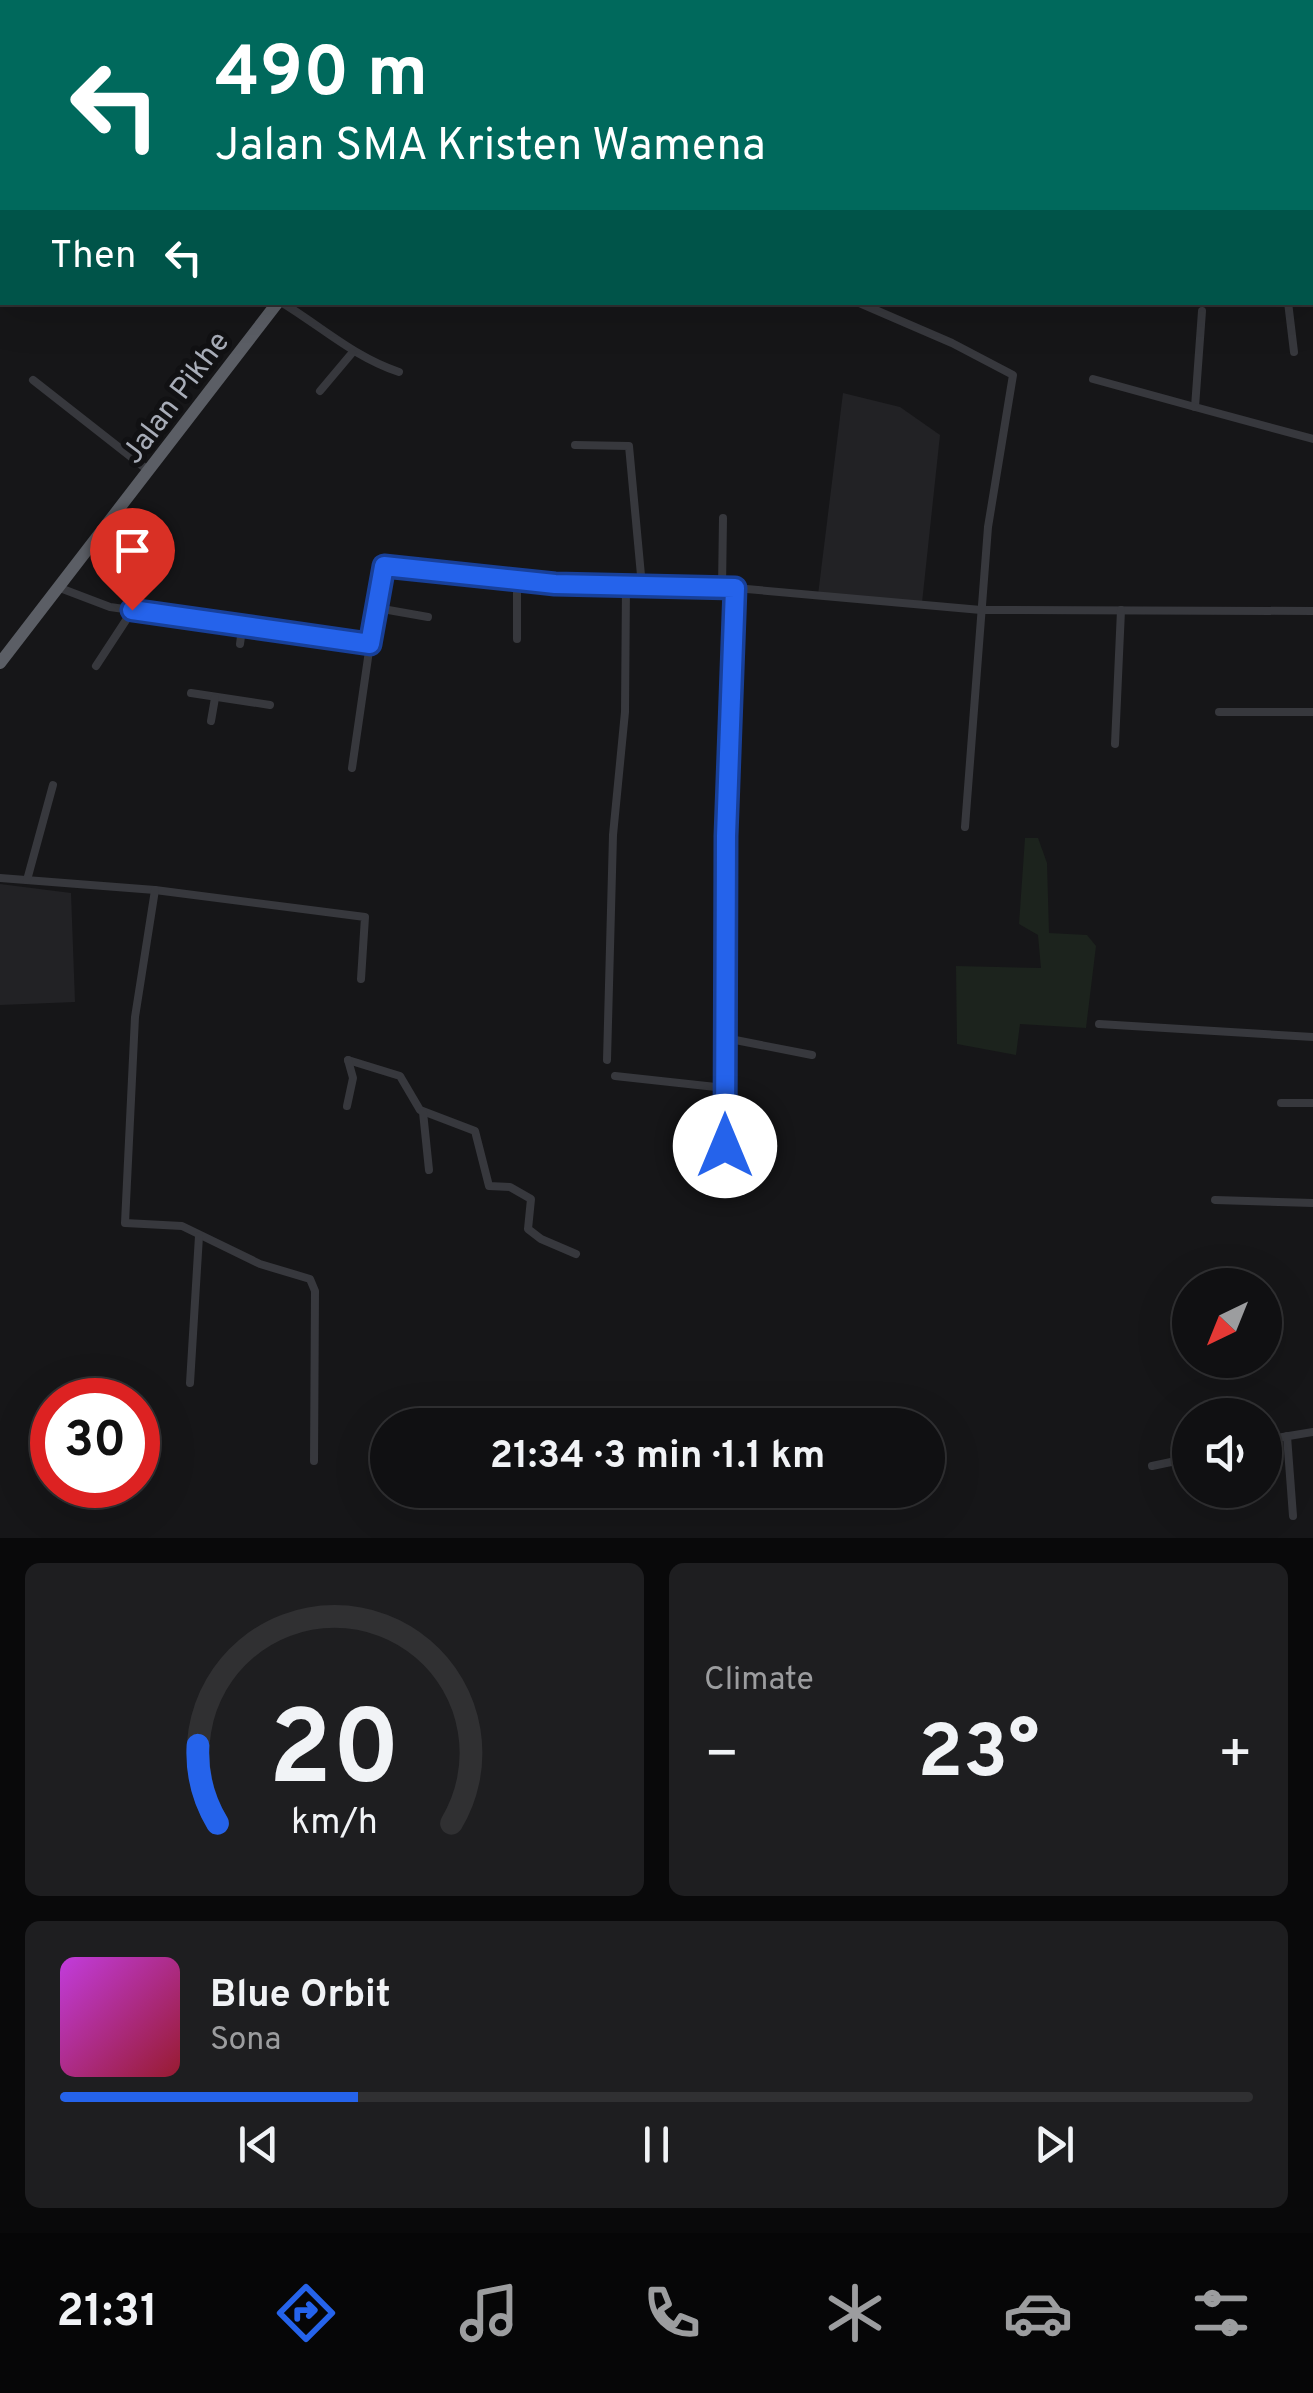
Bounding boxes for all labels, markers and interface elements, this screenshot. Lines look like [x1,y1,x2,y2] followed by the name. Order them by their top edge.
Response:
[215,32,428,121] text: 490 m
[50,40,180,170] icon: left
[215,119,766,176] text: Jalan SMA Kristen Wamena
[156,230,211,285] icon: left
[50,233,136,282] text: Then
[115,325,239,472] street label: Jalan Pikhe
[90,508,175,611] pin
[105,523,160,578] icon: arrive
[673,1094,777,1198] position arrow
[1172,1268,1282,1378] north arrow
[1172,1268,1282,1508] map controls
[30,1378,160,1508] speed limit sign: 30
[1172,1398,1282,1508] button: sound
[490,1433,825,1482] text: 21:34 · 3 min · 1.1 km
[704,1661,814,1701] text: Climate
[269,1689,400,1821] text: 20
[917,1709,1040,1804] text: 23°
[704,1722,739,1792] text: −
[1218,1722,1253,1792] text: +
[291,1801,378,1847] text: km/h
[210,1972,391,2021] text: Blue Orbit
[210,2021,281,2061] text: Sona
[231,2117,286,2172] icon: previous
[629,2117,684,2172] icon: pause
[1027,2117,1082,2172] icon: next
[271,2278,341,2348] icon: directions
[454,2278,524,2348] icon: music
[637,2278,707,2348] icon: phone
[820,2278,890,2348] icon: climate
[1003,2278,1073,2348] icon: car
[1186,2278,1256,2348] icon: filters
[57,2285,158,2342] text: 21:31

